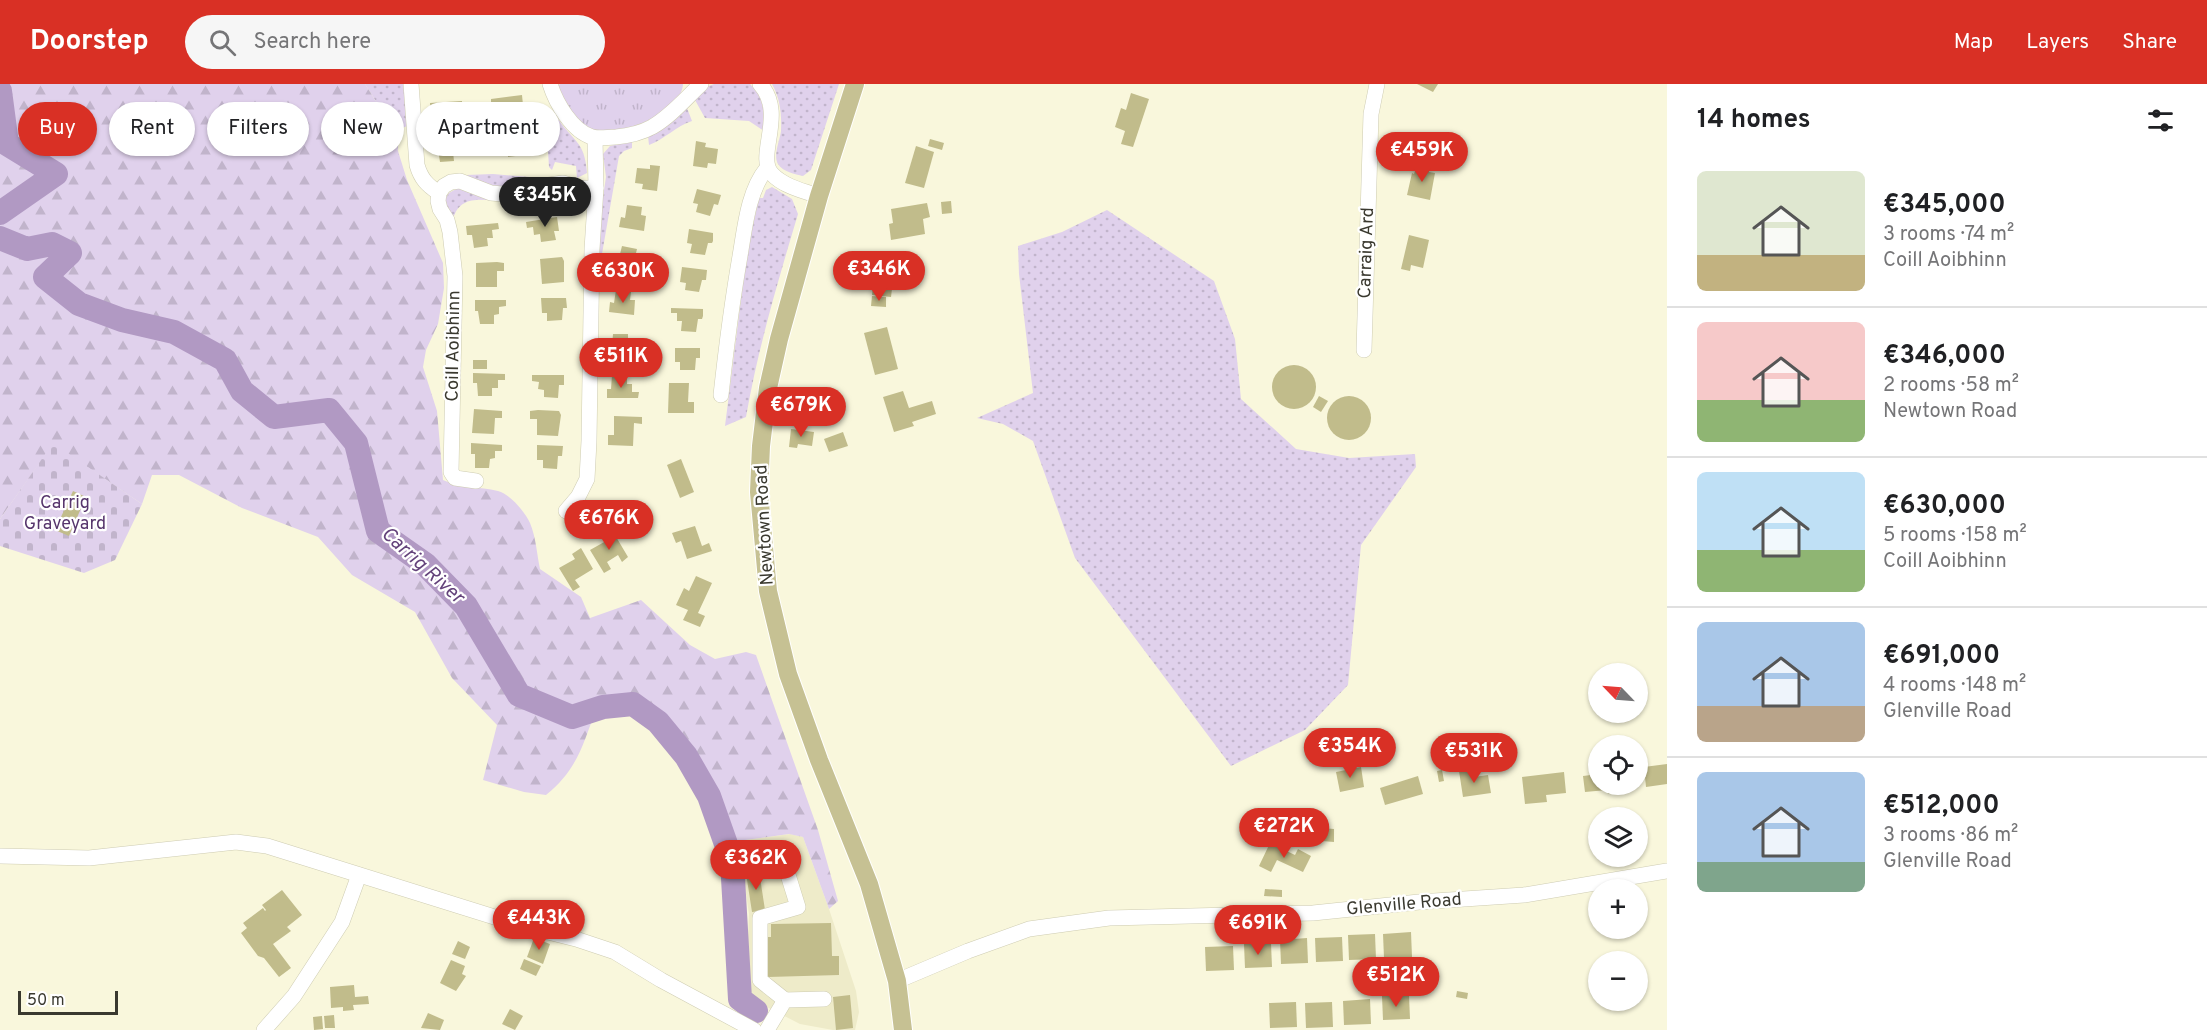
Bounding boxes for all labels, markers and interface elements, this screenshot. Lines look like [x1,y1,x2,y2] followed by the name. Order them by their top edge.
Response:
[185,15,605,69] search box
[30,24,149,60] text: Doorstep
[206,26,239,59] icon: search
[254,29,371,56] text: Search here
[1954,29,1993,56] text: Map
[2026,29,2089,56] text: Layers
[2122,29,2177,56] text: Share
[18,102,97,156] chip: Buy
[109,102,195,156] chip: Rent
[207,102,309,156] chip: Filters
[321,102,404,156] chip: New
[416,102,560,156] chip: Apartment
[1697,104,1811,137] text: 14 homes
[2144,104,2177,137] icon: filters
[1380,132,1464,183] pin: €459K
[1390,138,1454,164] text: €459K
[503,177,587,228] pin: €345K
[513,183,577,209] text: €345K
[1883,189,2006,222] text: €345,000
[1745,195,1817,267] icon: home
[1354,207,1380,299] street label: Carraig Ard
[1883,222,2014,248] text: 3 rooms · 74 m²
[1883,248,2007,274] text: Coill Aoibhinn
[837,251,921,302] pin: €346K
[581,253,665,304] pin: €630K
[847,257,911,283] text: €346K
[591,259,655,285] text: €630K
[442,290,466,402] street label: Coill Aoibhinn
[579,338,663,389] pin: €511K
[1883,340,2006,373] text: €346,000
[593,344,649,370] text: €511K
[1745,346,1817,418] icon: home
[1883,373,2019,399] text: 2 rooms · 58 m²
[759,387,843,438] pin: €679K
[770,393,832,419] text: €679K
[1883,399,2017,425] text: Newtown Road
[750,464,780,586] street label: Newtown Road
[1883,490,2006,523] text: €630,000
[24,492,106,536] park label: Carrig Graveyard
[1745,496,1817,568] icon: home
[567,500,651,551] pin: €676K
[578,506,640,532] text: €676K
[375,522,470,611] water label: Carrig River
[1883,523,2027,549] text: 5 rooms · 158 m²
[1883,549,2007,575] text: Coill Aoibhinn
[1883,640,2000,673] text: €691,000
[1745,646,1817,718] icon: home
[1588,663,1648,723] north arrow
[1588,663,1648,1011] map controls
[1883,673,2026,699] text: 4 rooms · 148 m²
[1883,699,2012,725] text: Glenville Road
[1308,728,1392,779] pin: €354K
[1432,733,1516,784] pin: €531K
[1318,734,1382,760] text: €354K
[1588,735,1648,795] button: locate
[1445,739,1504,765] text: €531K
[1883,790,2000,823] text: €512,000
[1745,796,1817,868] icon: home
[1588,807,1648,867] button: layers
[1242,808,1326,859] pin: €272K
[1253,814,1315,840] text: €272K
[1883,823,2018,849] text: 3 rooms · 86 m²
[714,840,798,891] pin: €362K
[724,846,788,872] text: €362K
[1883,849,2012,875] text: Glenville Road
[1588,879,1648,939] button: +
[1345,888,1463,922] street label: Glenville Road
[497,900,581,951] pin: €443K
[1216,905,1300,956] pin: €691K
[507,906,571,932] text: €443K
[1228,911,1288,937] text: €691K
[1588,951,1648,1011] button: −
[1354,957,1438,1008] pin: €512K
[1366,963,1426,989] text: €512K
[18,988,118,1016] scale bar
[27,991,65,1011] text: 50 m

